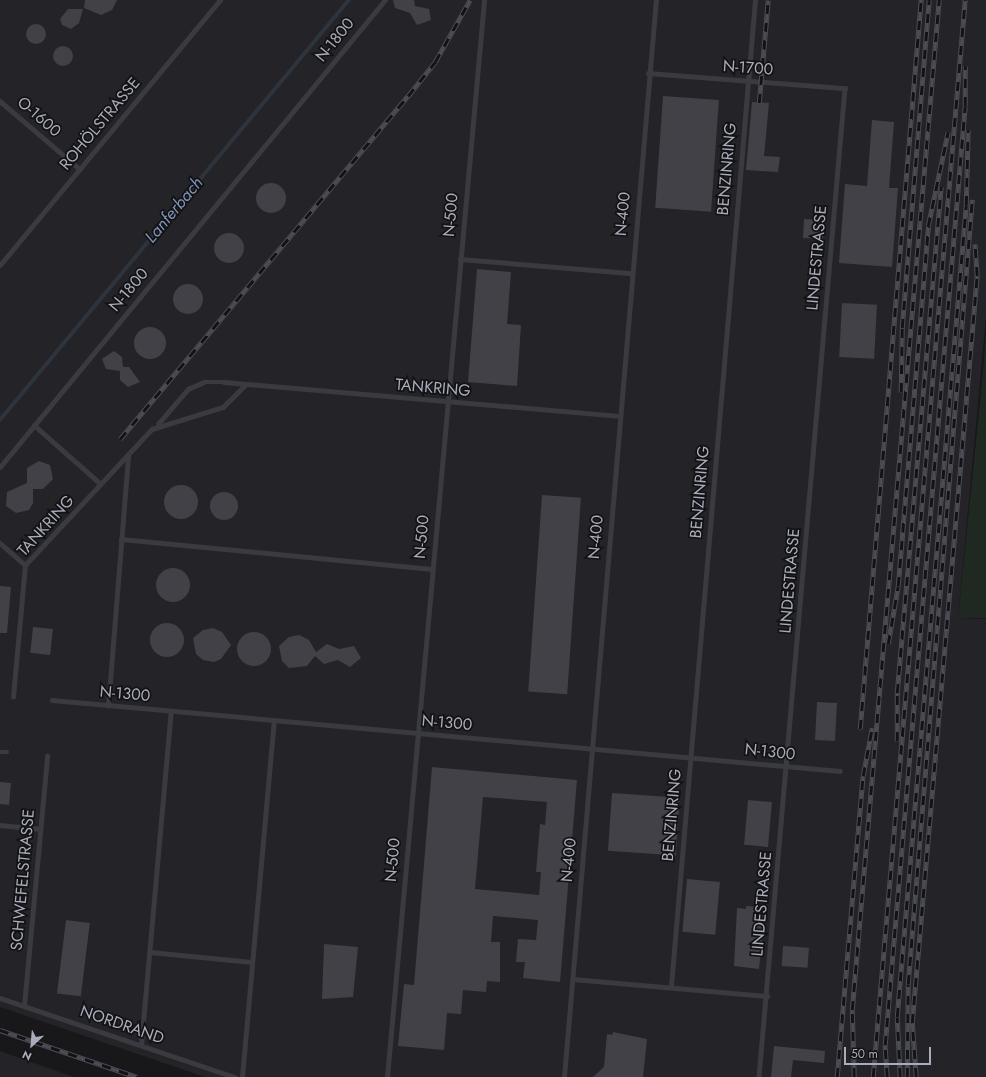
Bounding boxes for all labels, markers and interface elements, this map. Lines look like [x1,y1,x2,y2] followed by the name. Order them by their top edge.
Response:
[312,14,358,66] street label: N-1800
[722,57,774,79] street label: N-1700
[56,74,144,174] street label: ROHÖLSTRASSE
[13,93,65,141] street label: O-1600
[713,122,741,216] street label: BENZINRING
[141,173,207,247] water label: Lanferbach
[612,191,634,237] street label: N-400
[440,192,462,238] street label: N-500
[803,205,831,311] street label: LINDESTRASSE
[105,264,153,316] street label: N-1800
[395,375,471,401] street label: TANKRING
[686,445,714,539] street label: BENZINRING
[14,492,78,560] street label: TANKRING
[411,514,433,560] street label: N-500
[585,514,607,560] street label: N-400
[776,528,804,634] street label: LINDESTRASSE
[99,682,151,706] street label: N-1300
[421,711,473,735] street label: N-1300
[744,740,796,764] street label: N-1300
[658,768,686,862] street label: BENZINRING
[7,808,39,952] street label: SCHWEFELSTRASSE
[382,837,404,883] street label: N-500
[558,837,580,883] street label: N-400
[748,851,776,957] street label: LINDESTRASSE
[77,1002,167,1048] street label: NORDRAND
[12,1025,52,1065] north arrow
[846,1039,933,1065] scale bar
[851,1045,878,1063] text: 50 m
[19,1047,34,1065] text: N

